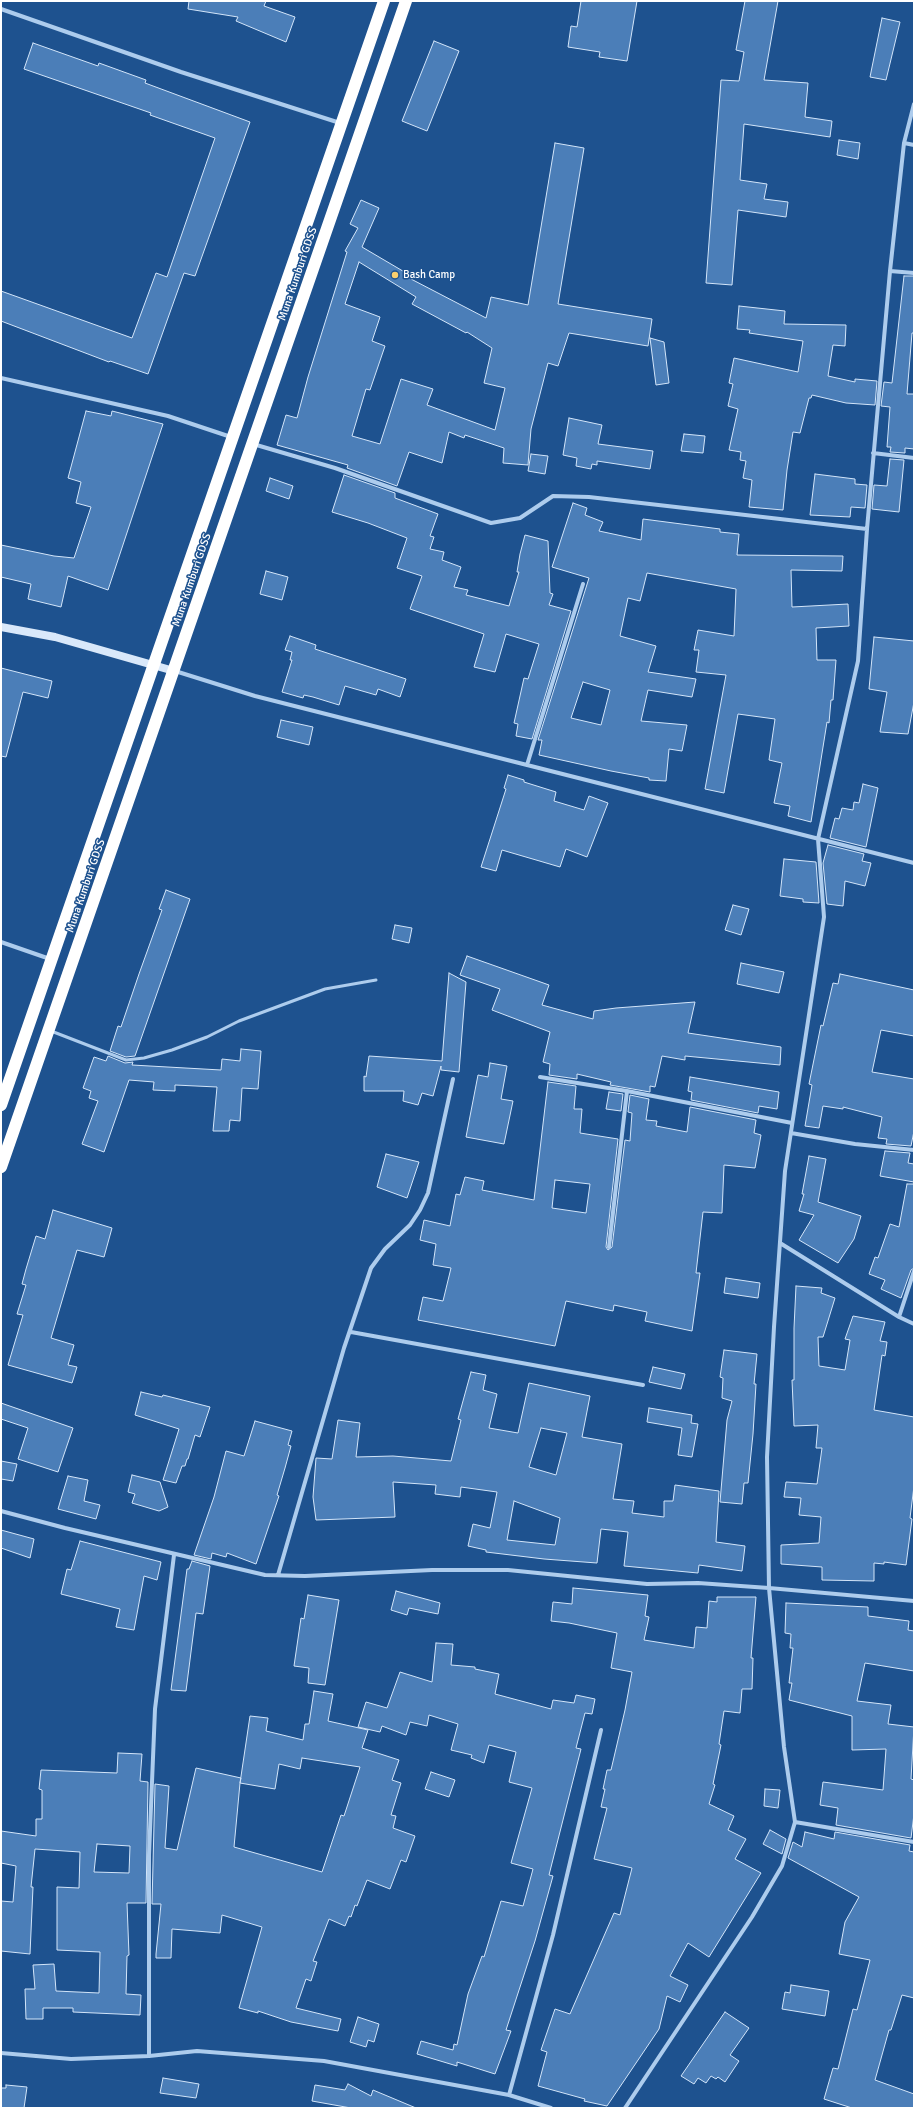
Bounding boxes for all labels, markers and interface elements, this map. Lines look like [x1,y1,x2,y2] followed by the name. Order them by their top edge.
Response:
[276,226,320,322] street label: Muna Kumburi GDSS
[403,268,455,282] place label: Bash Camp
[390,270,400,280] marker: Bash Camp
[170,532,214,628] street label: Muna Kumburi GDSS
[64,838,108,934] street label: Muna Kumburi GDSS

